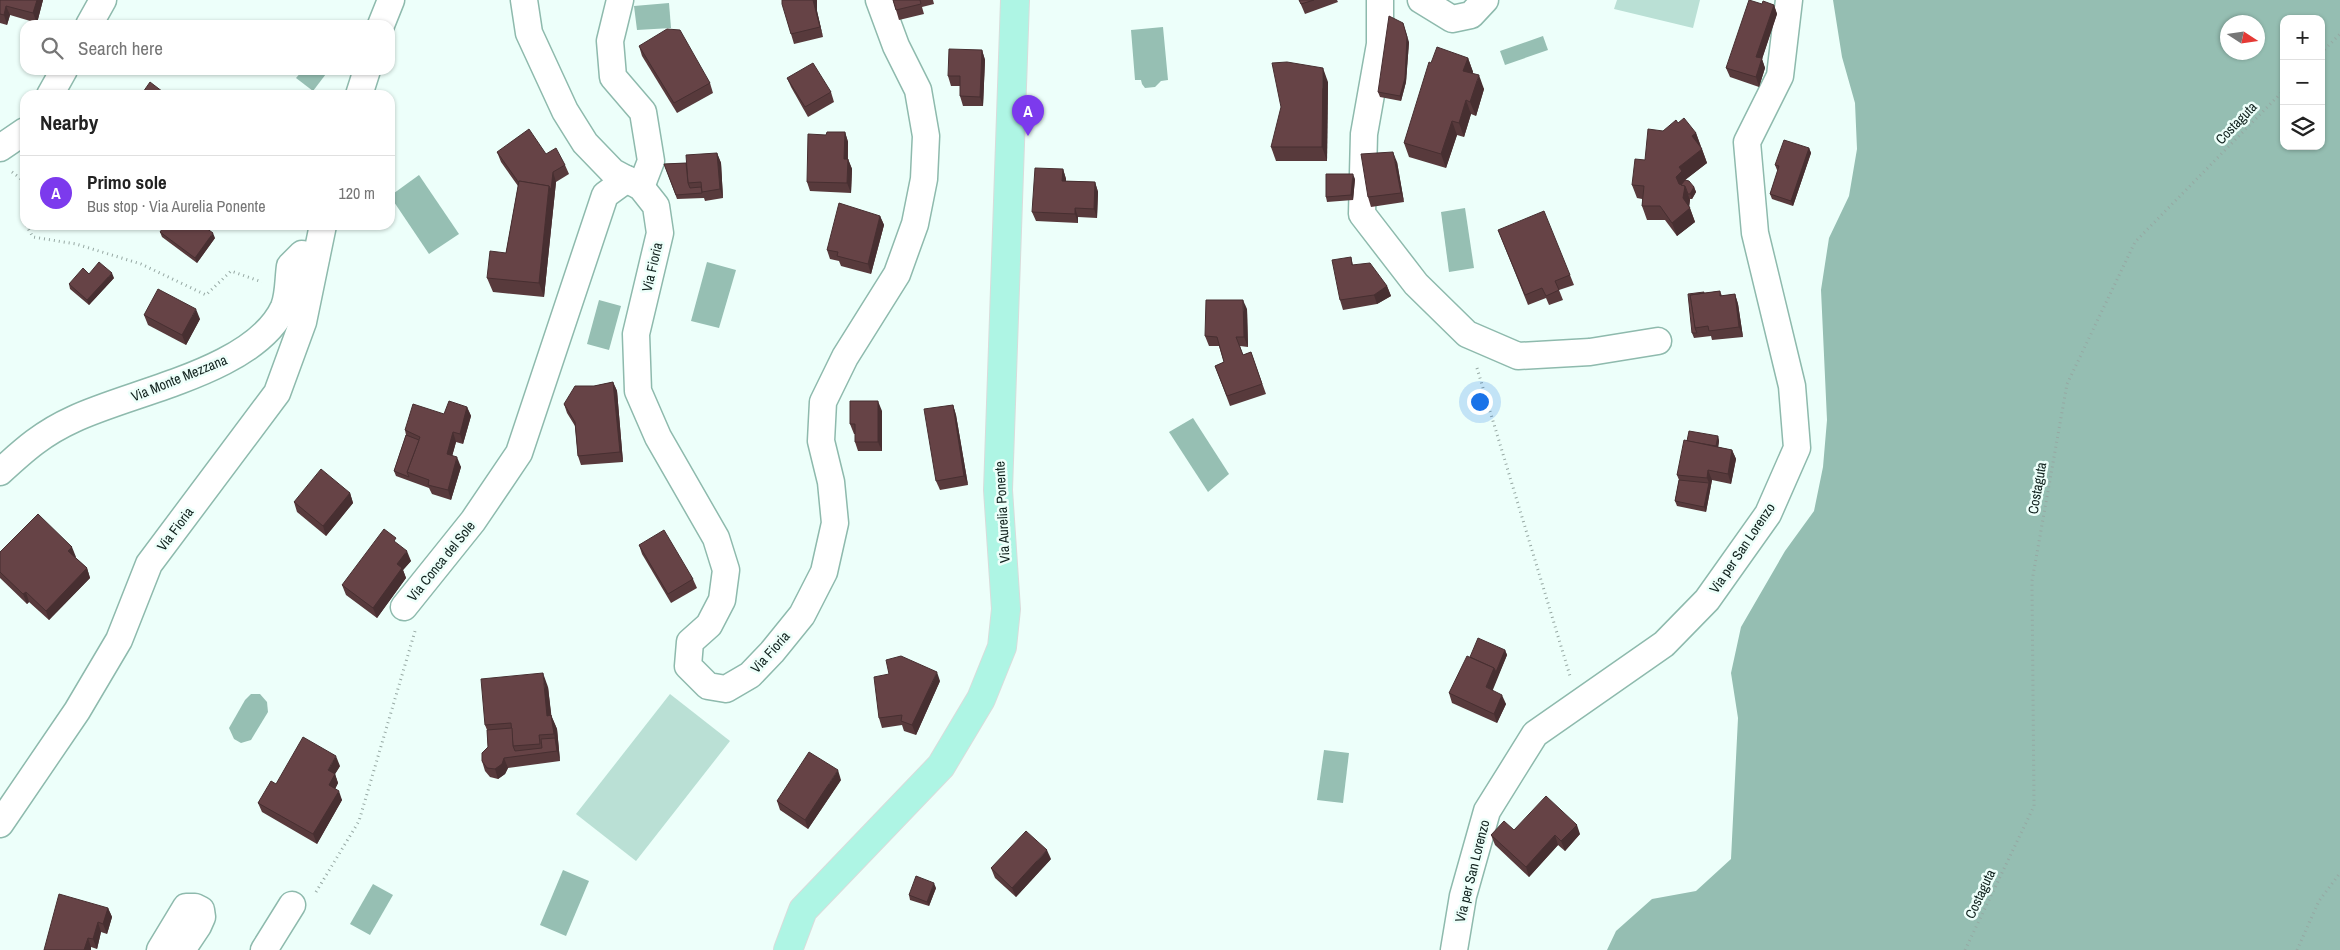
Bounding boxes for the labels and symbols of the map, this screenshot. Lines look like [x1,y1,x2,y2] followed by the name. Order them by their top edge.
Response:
[2220,15,2265,60] north arrow
[1012,95,1044,136] pin: A
[2211,97,2261,148] street label: Costaguta
[638,240,667,293] street label: Via Fioria
[128,350,230,405] street label: Via Monte Mezzana
[1467,389,1493,415] your location
[2024,460,2051,515] street label: Costaguta
[990,461,1014,563] street label: Via Aurelia Ponente
[1705,499,1779,597] street label: Via per San Lorenzo
[153,503,198,554] street label: Via Fioria
[403,517,479,605] street label: Via Conca del Sole
[747,627,794,677] street label: Via Fioria
[1451,818,1493,924] street label: Via per San Lorenzo
[1961,866,1999,922] street label: Costaguta

